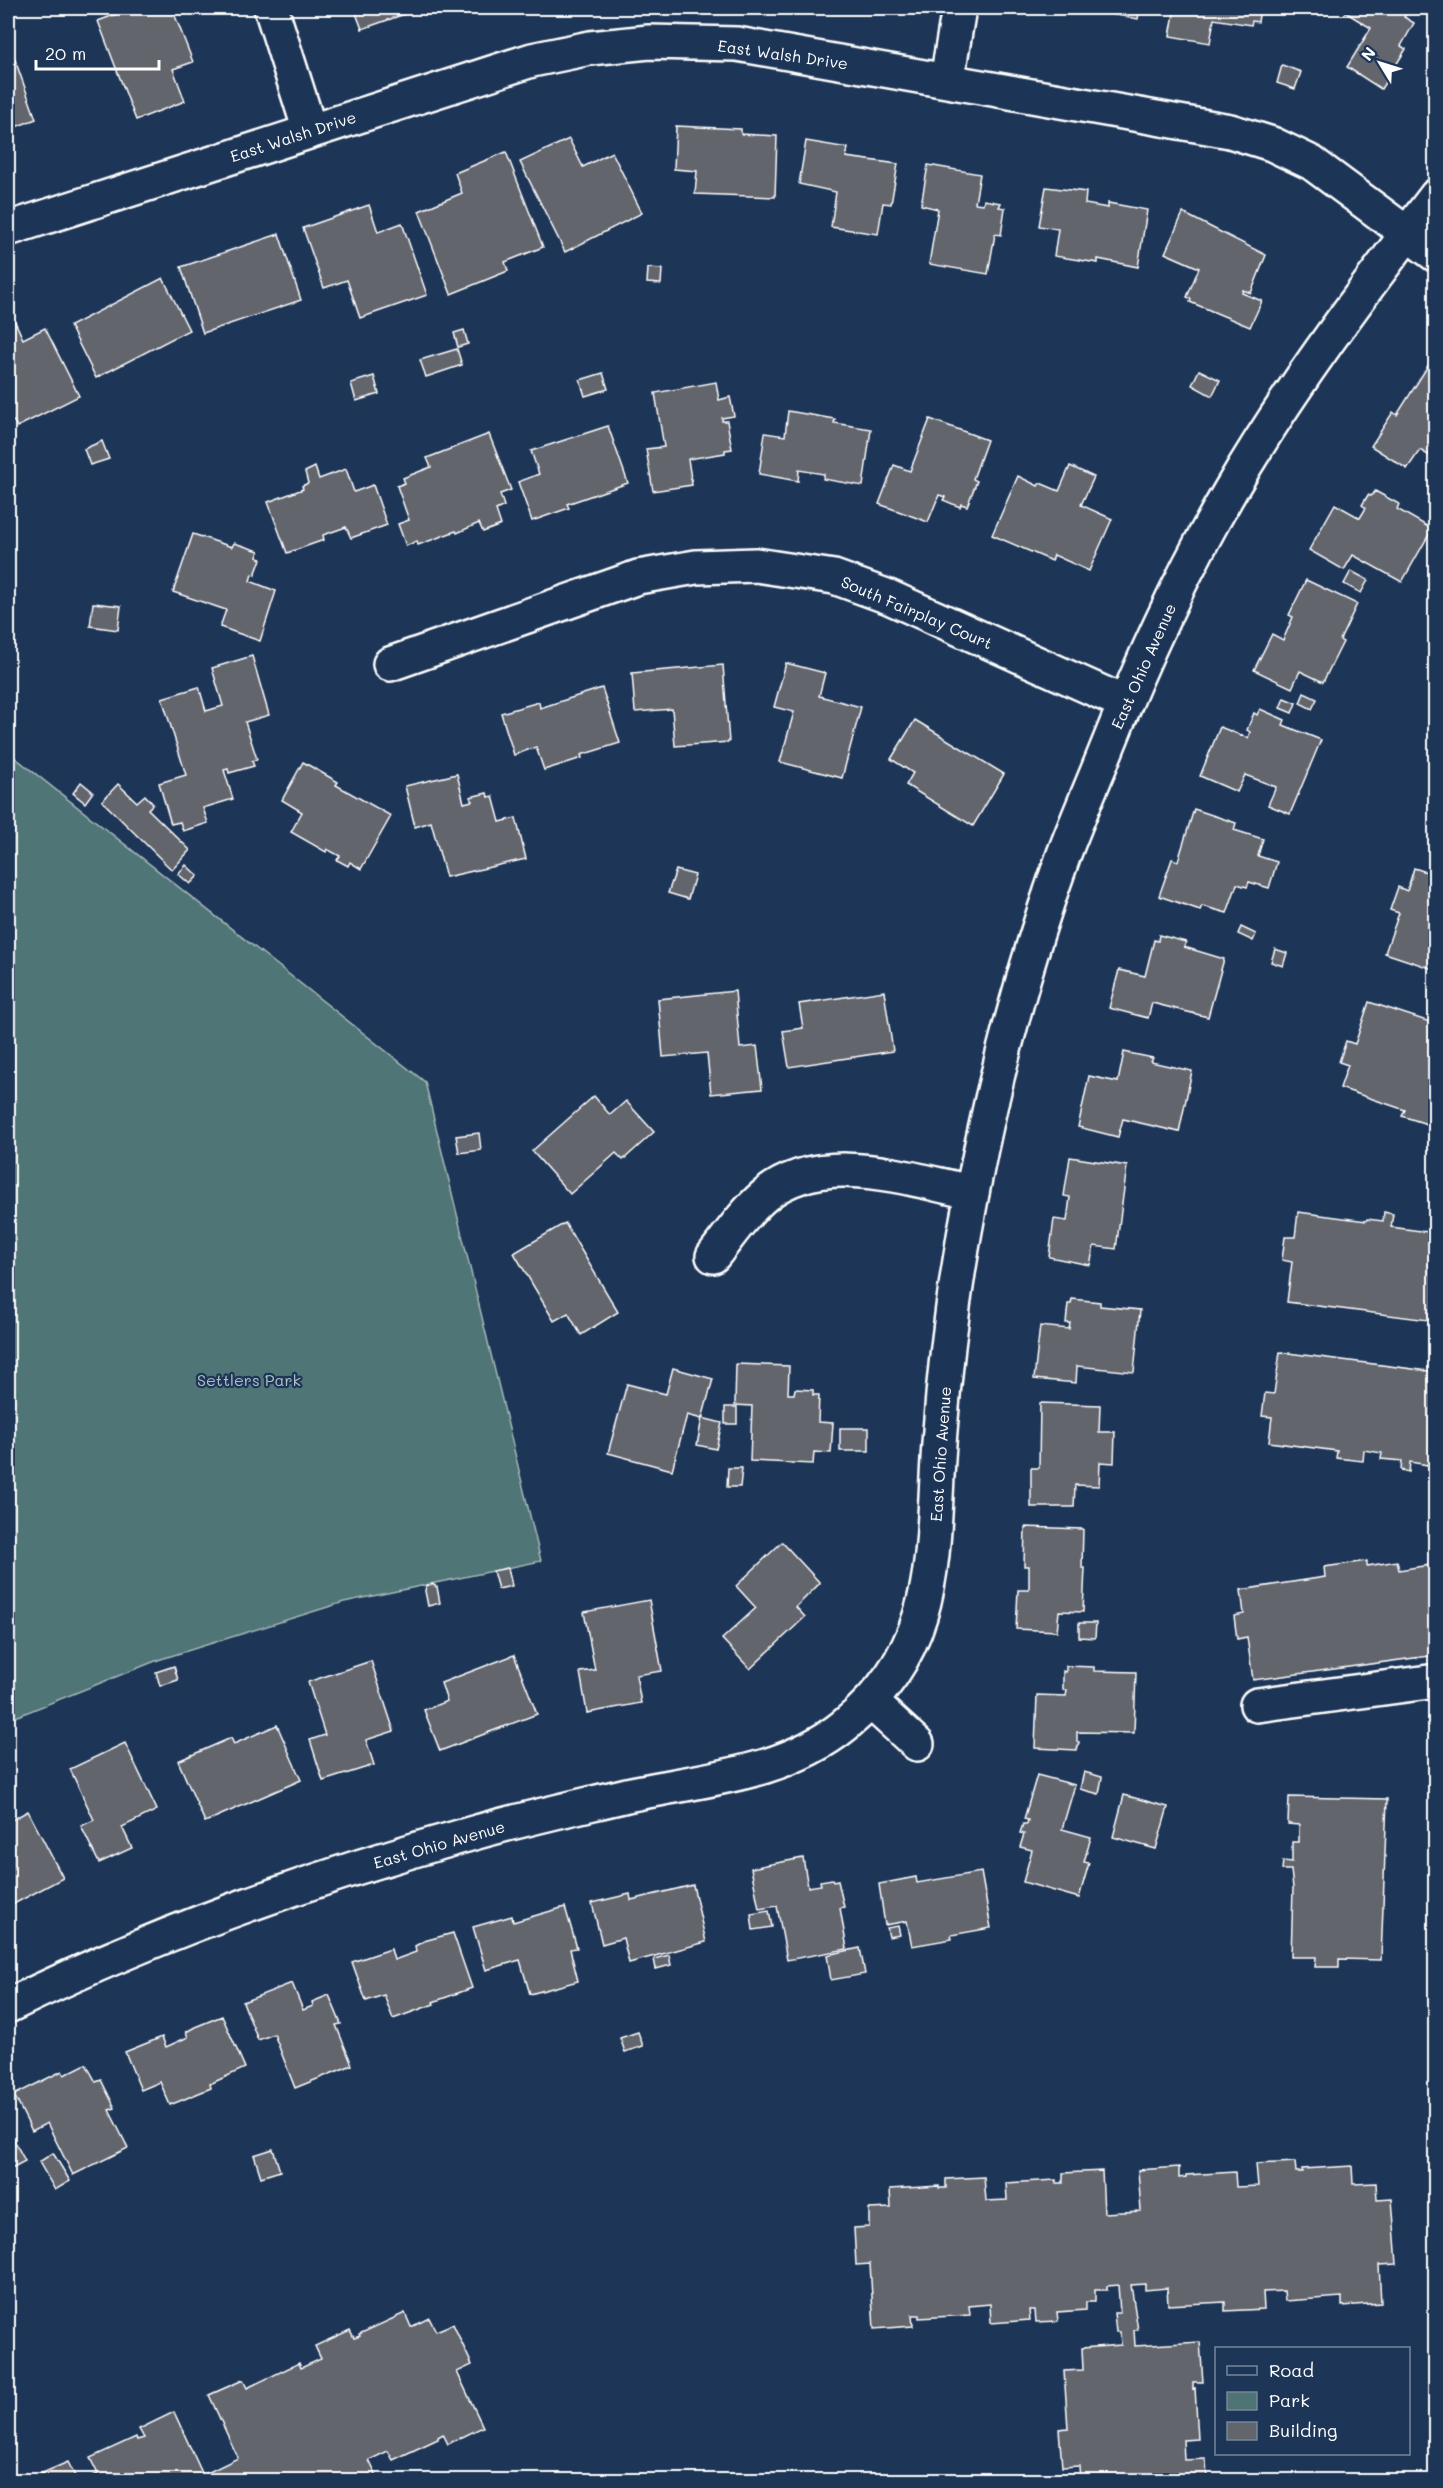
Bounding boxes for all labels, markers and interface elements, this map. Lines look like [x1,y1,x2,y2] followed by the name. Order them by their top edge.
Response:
[36,33,159,71] scale bar
[1350,33,1410,93] north arrow
[717,34,849,74] street label: East Walsh Drive
[45,41,86,65] text: 20 m
[1356,42,1380,65] text: N
[227,106,359,166] street label: East Walsh Drive
[838,571,996,653] street label: South Fairplay Court
[1106,600,1180,732] street label: East Ohio Avenue
[197,1369,301,1390] park label: Settlers Park
[925,1386,955,1522] street label: East Ohio Avenue
[371,1815,507,1873] street label: East Ohio Avenue
[1215,2347,1410,2455] legend
[1269,2358,1314,2382] text: Road
[1269,2388,1310,2412] text: Park
[1269,2418,1337,2442] text: Building

